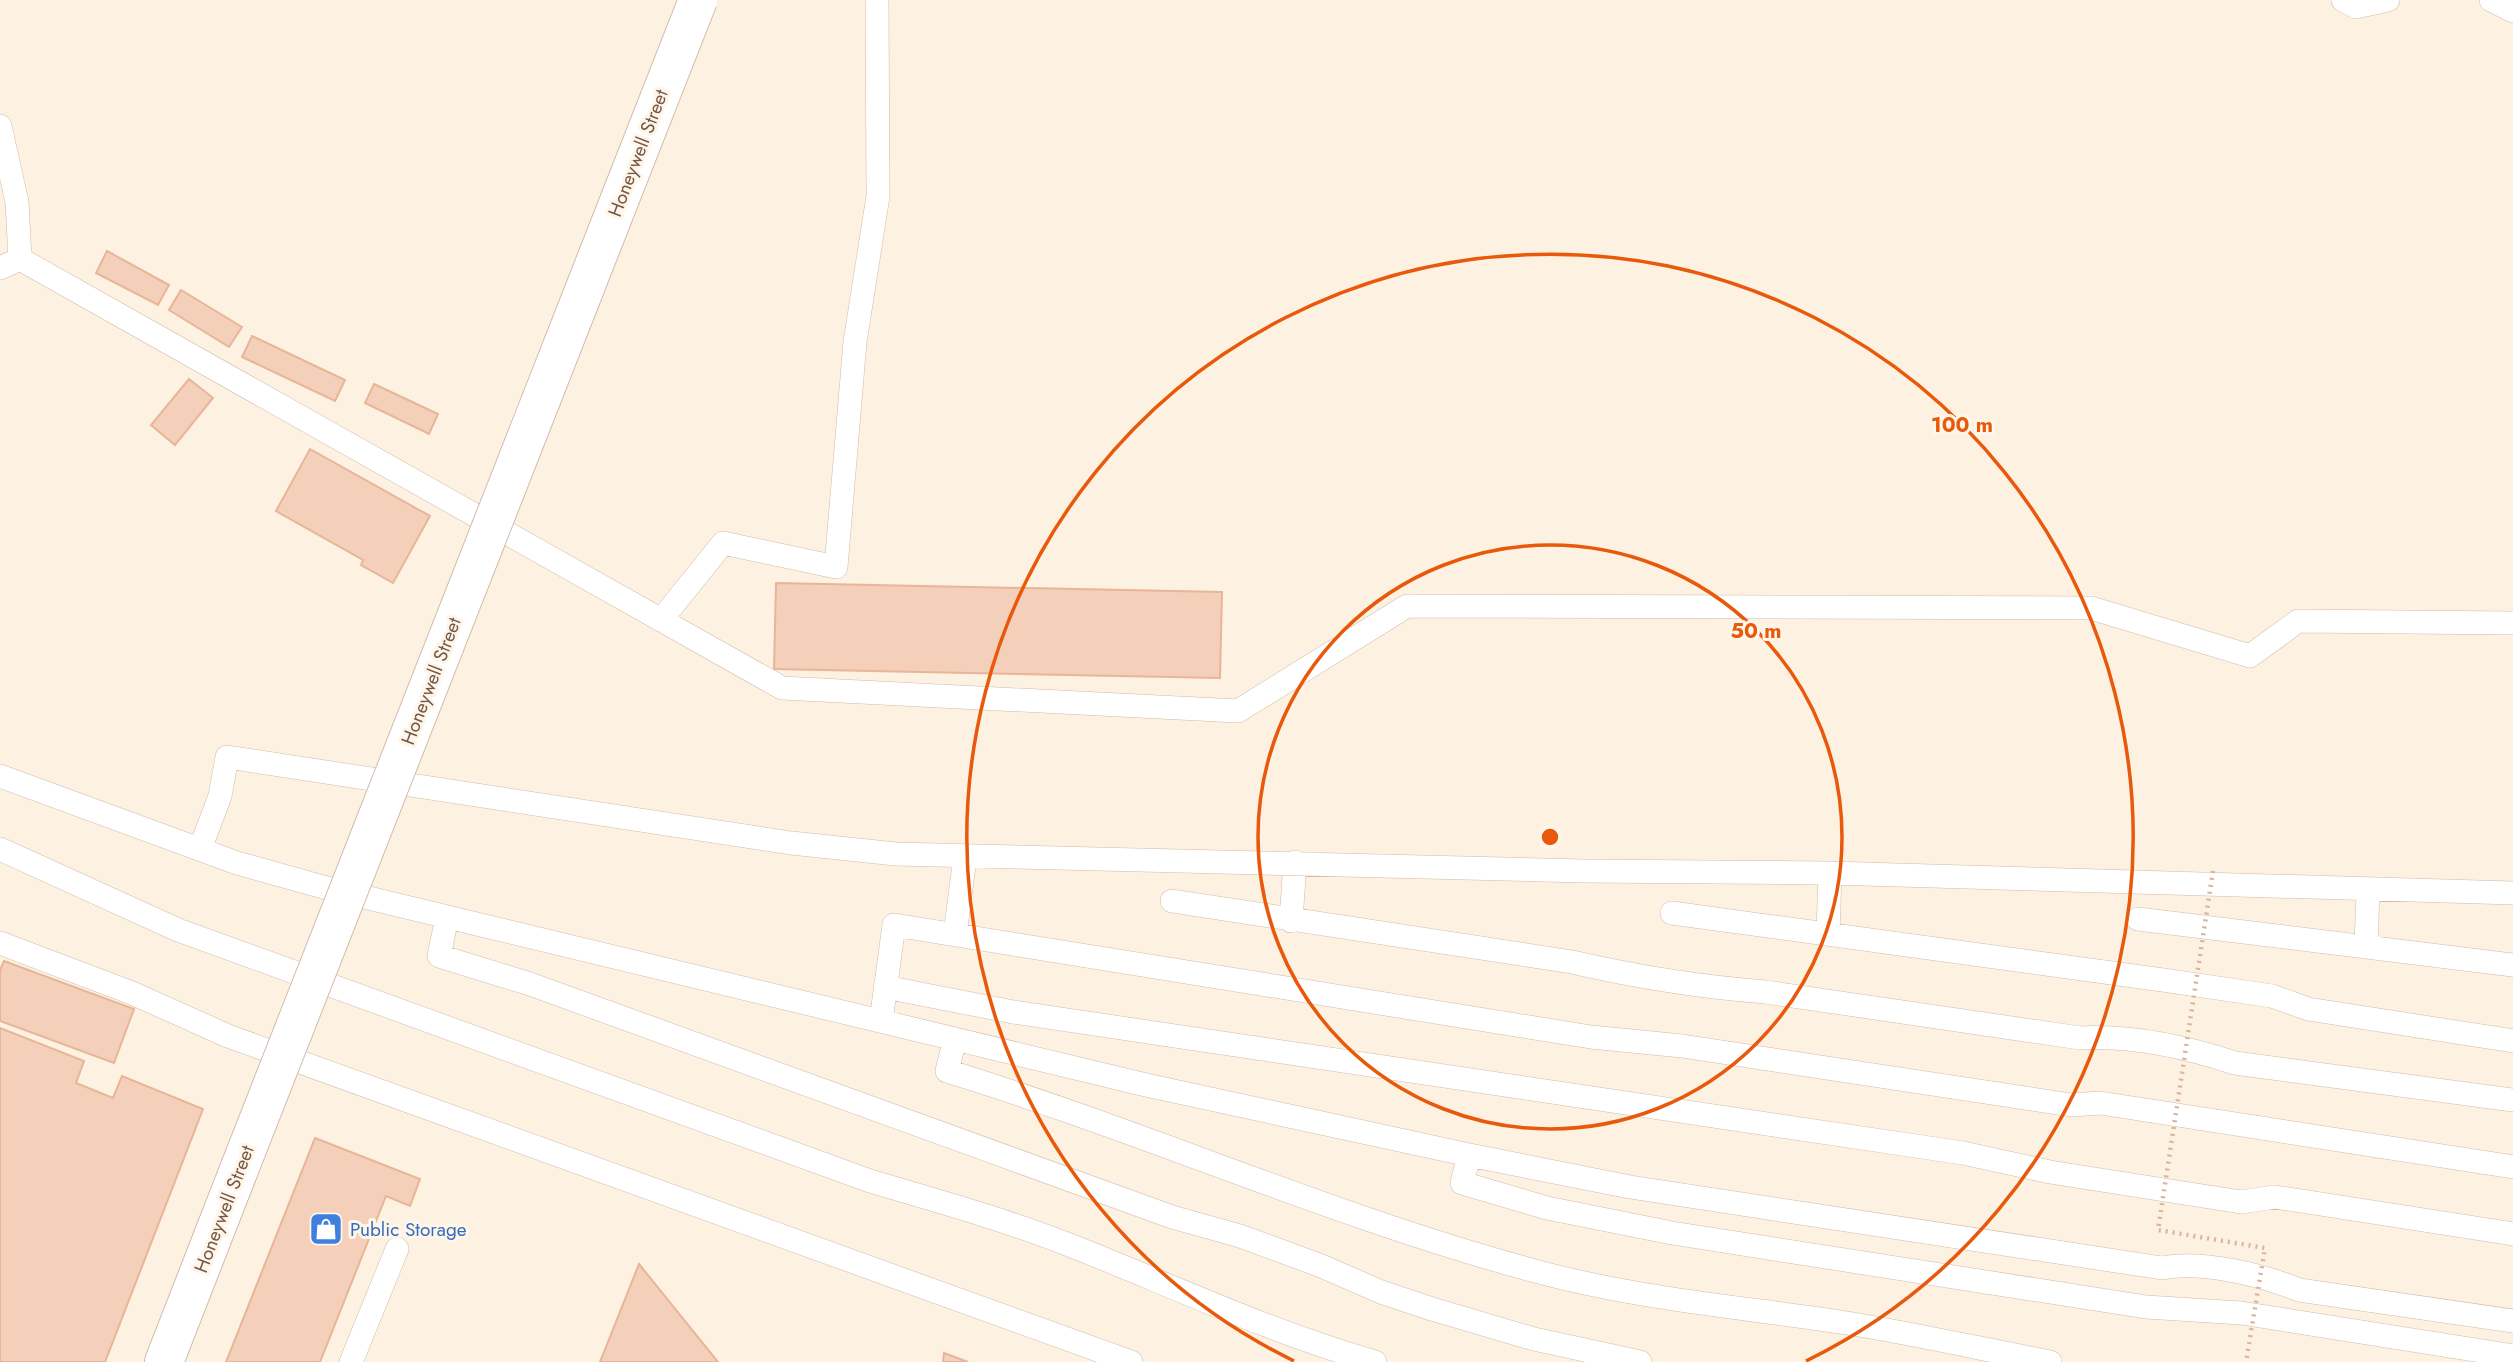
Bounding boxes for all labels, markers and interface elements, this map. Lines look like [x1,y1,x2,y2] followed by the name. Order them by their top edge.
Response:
[601,85,675,221] street label: Honeywell Street
[1931,410,1993,440] text: 100 m
[394,613,468,749] street label: Honeywell Street
[1731,616,1781,646] text: 50 m
[1538,825,1562,849] centre of rings
[187,1141,261,1277] street label: Honeywell Street
[307,1210,345,1248] shop icon: Public Storage
[350,1216,467,1243] place label: Public Storage

